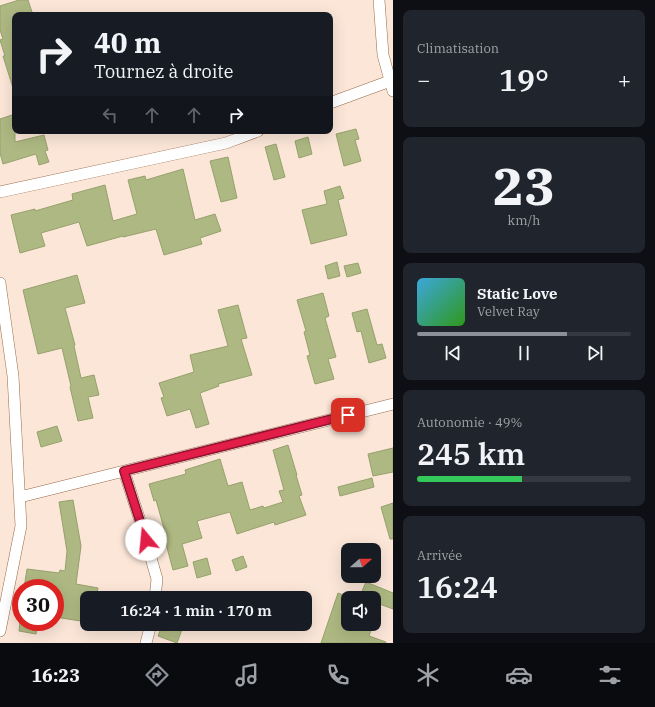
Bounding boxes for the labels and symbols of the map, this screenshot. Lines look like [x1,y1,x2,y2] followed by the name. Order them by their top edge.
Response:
[331,398,365,432] pin
[125,519,167,561] position arrow
[341,543,381,583] north arrow
[12,579,64,631] speed limit sign: 30

